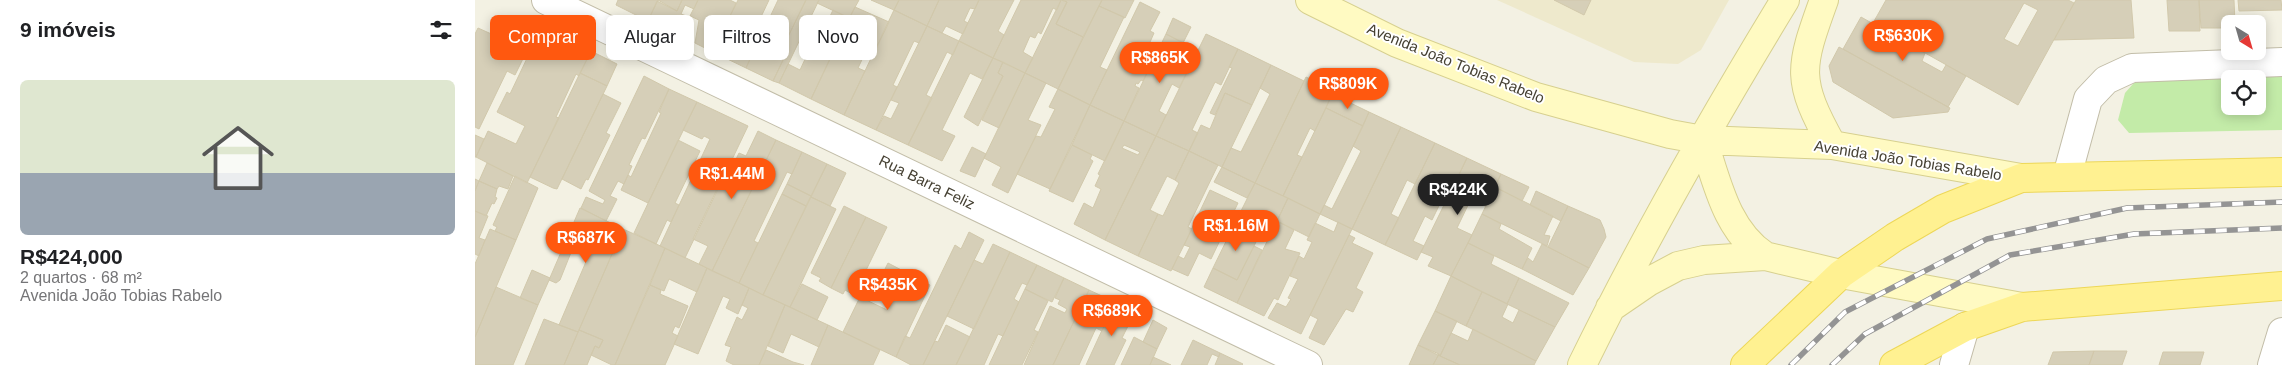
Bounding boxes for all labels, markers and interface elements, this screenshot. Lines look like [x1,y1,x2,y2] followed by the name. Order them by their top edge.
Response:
[490,15,596,60] chip: Comprar
[606,15,694,60] chip: Alugar
[704,15,789,60] chip: Filtros
[799,15,877,60] chip: Novo
[2221,15,2266,60] north arrow
[2221,15,2266,115] map controls
[427,16,455,44] icon: filters
[20,18,116,41] text: 9 imóveis
[1365,20,1547,106] street label: Avenida João Tobias Rabelo
[1862,20,1944,62] pin: R$630K
[1874,27,1932,44] text: R$630K
[1119,42,1201,84] pin: R$865K
[1131,49,1189,66] text: R$865K
[1307,68,1389,110] pin: R$809K
[2221,70,2266,115] button: locate
[1319,75,1377,92] text: R$809K
[193,113,283,203] icon: home
[1813,137,2003,183] street label: Avenida João Tobias Rabelo
[876,152,978,212] street label: Rua Barra Feliz
[686,158,778,200] pin: R$1.44M
[700,165,764,182] text: R$1.44M
[1417,174,1499,216] pin: R$424K
[1429,181,1487,198] text: R$424K
[1190,210,1282,252] pin: R$1.16M
[1204,217,1268,234] text: R$1.16M
[545,222,627,264] pin: R$687K
[557,229,615,246] text: R$687K
[20,245,123,268] text: R$424,000
[847,268,929,311] pin: R$435K
[20,269,142,286] text: 2 quartos · 68 m²
[859,276,917,293] text: R$435K
[20,287,222,304] text: Avenida João Tobias Rabelo
[1071,294,1153,337] pin: R$689K
[1083,302,1141,319] text: R$689K

